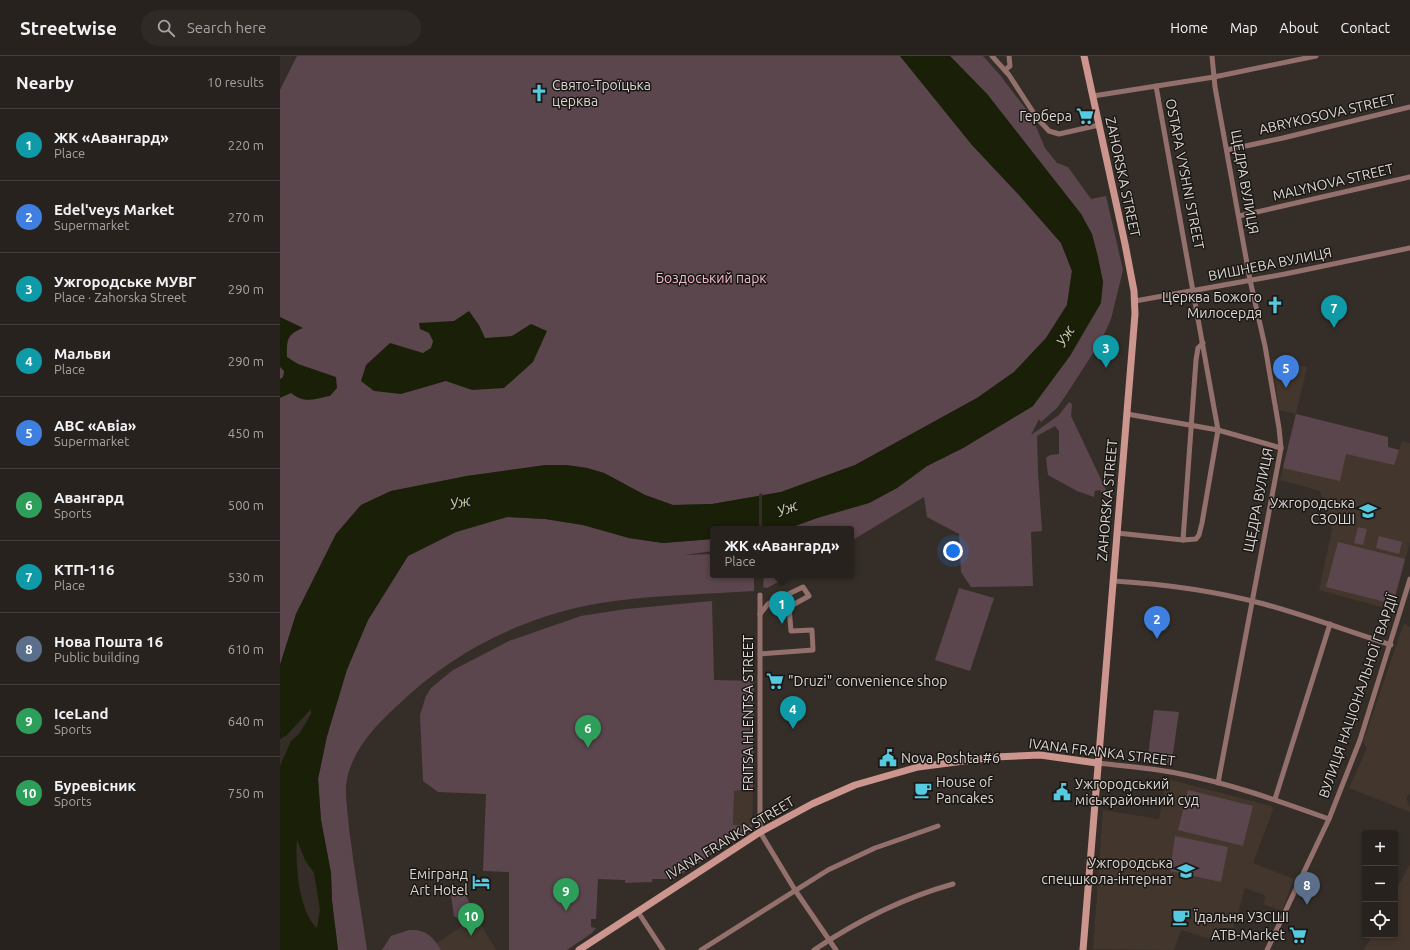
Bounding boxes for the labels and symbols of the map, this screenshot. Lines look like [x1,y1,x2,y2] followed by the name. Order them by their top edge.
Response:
[552,77,651,109] place label: Свято-Троїцька церква
[529,83,549,103] church icon: Свято-Троїцька церква
[1257,90,1397,137] street label: ABRYKOSOVA STREET
[1163,97,1207,251] street label: OSTAPA VYSHNI STREET
[1075,106,1095,126] supermarket icon: Гербера
[1019,108,1072,124] place label: Гербера
[1102,115,1144,239] street label: ZAHORSKA STREET
[1228,129,1262,235] street label: ЩЕДРА ВУЛИЦЯ
[1271,160,1395,204] street label: MALYNOVA STREET
[1207,244,1333,284] street label: ВИШНЕВА ВУЛИЦЯ
[655,270,767,286] park label: Боздоський парк
[1162,289,1262,321] place label: Церква Божого Милосердя
[1265,295,1285,315] church icon: Церква Божого Милосердя
[1321,295,1347,328] pin: 7
[1052,322,1078,350] water label: Уж
[1093,335,1119,368] pin: 3
[1273,355,1299,388] pin: 5
[1094,438,1120,562] street label: ZAHORSKA STREET
[1240,447,1276,553] street label: ЩЕДРА ВУЛИЦЯ
[447,491,473,513] water label: Уж
[1270,495,1355,527] place label: Ужгородська СЗОШІ
[773,496,801,520] water label: Уж
[1358,501,1378,521] school or university icon: Ужгородська СЗОШІ
[943,541,963,561] your location
[769,591,795,624] pin: 1
[1315,592,1401,800] street label: ВУЛИЦЯ НАЦІОНАЛЬНОЇ ГВАРДІЇ
[1144,606,1170,639] pin: 2
[740,634,756,791] street label: FRITSA HLENTSA STREET
[765,671,785,691] supermarket icon: "Druzi" convenience shop
[788,673,948,689] place label: "Druzi" convenience shop
[780,696,806,729] pin: 4
[575,715,601,748] pin: 6
[1028,735,1176,769] street label: IVANA FRANKA STREET
[878,748,898,768] public building icon: Nova Poshta #6
[901,750,1000,766] place label: Nova Poshta #6
[936,774,994,806] place label: House of Pancakes
[1075,776,1199,808] place label: Ужгородський міськрайонний суд
[913,780,933,800] cafe icon: House of Pancakes
[1052,782,1072,802] public building icon: Ужгородський міськрайонний суд
[663,793,797,883] street label: IVANA FRANKA STREET
[1041,855,1173,887] place label: Ужгородська спецшкола-інтернат
[1176,861,1196,881] school or university icon: Ужгородська спецшкола-інтернат
[409,866,468,898] place label: Емігранд Art Hotel
[471,872,491,892] hotel icon: Емігранд Art Hotel
[1294,872,1320,905] pin: 8
[553,878,579,911] pin: 9
[458,903,484,936] pin: 10
[1171,907,1191,927] cafe icon: Їдальня УЗСШІ
[1193,909,1289,925] place label: Їдальня УЗСШІ
[1288,925,1308,945] supermarket icon: ATB-Market
[1211,927,1285,943] place label: ATB-Market

